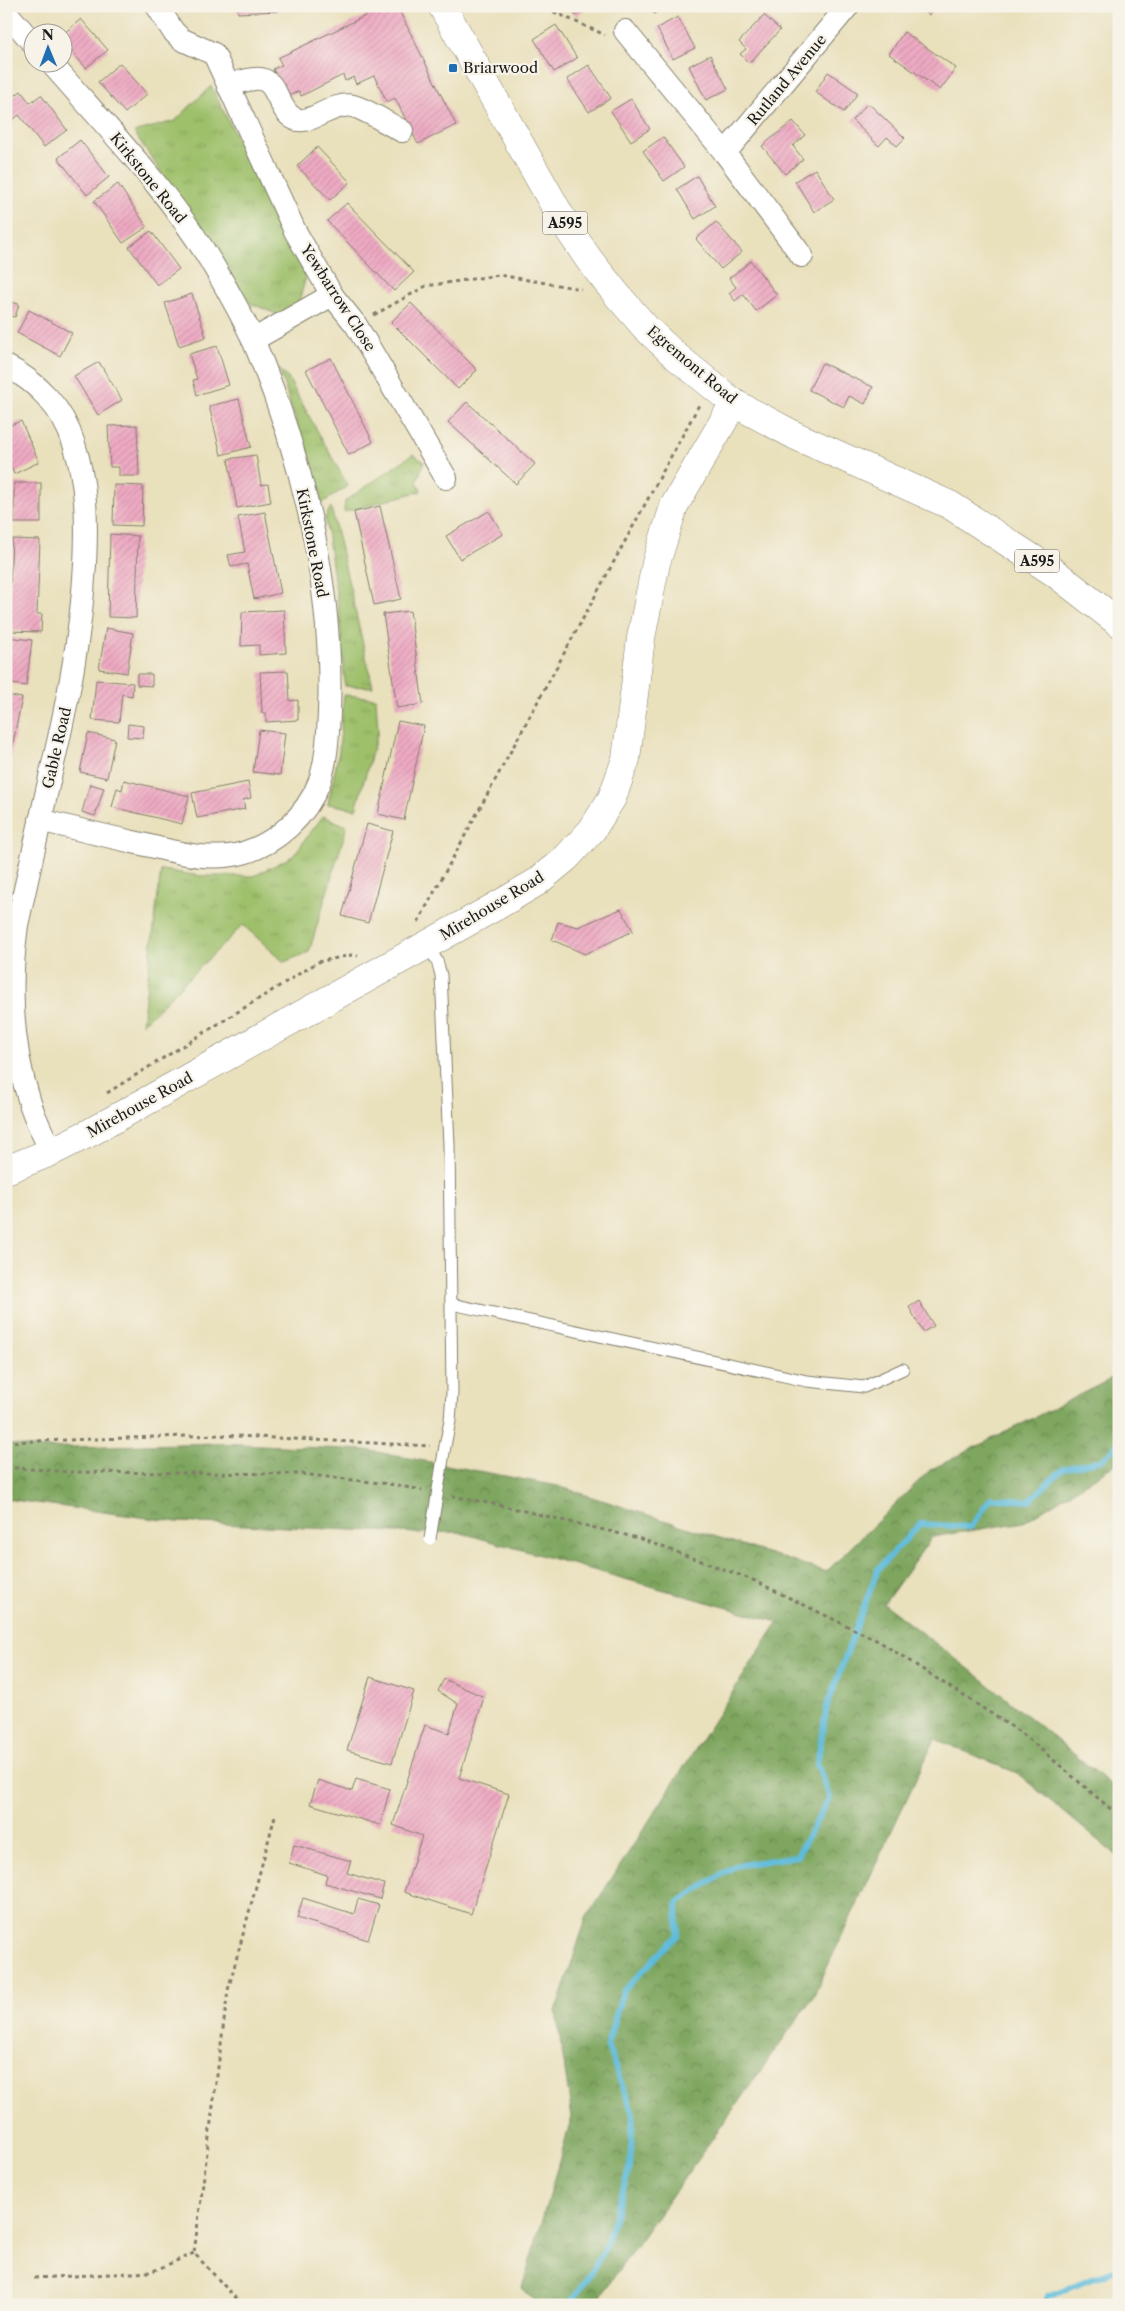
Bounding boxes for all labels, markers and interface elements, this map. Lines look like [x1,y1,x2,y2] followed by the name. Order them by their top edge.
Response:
[22,22,72,72] north arrow
[42,26,54,44] text: N
[743,30,830,129] street label: Rutland Avenue
[463,58,538,77] place label: Briarwood
[447,62,459,74] marker: Briarwood
[106,129,191,227] street label: Kirkstone Road
[542,212,588,234] road number: A595
[296,240,380,355] street label: Yewbarrow Close
[643,321,741,408] street label: Egremont Road
[293,487,332,599] street label: Kirkstone Road
[1014,550,1060,572] road number: A595
[38,705,75,790] street label: Gable Road
[436,867,547,944] street label: Mirehouse Road
[84,1068,196,1141] street label: Mirehouse Road

